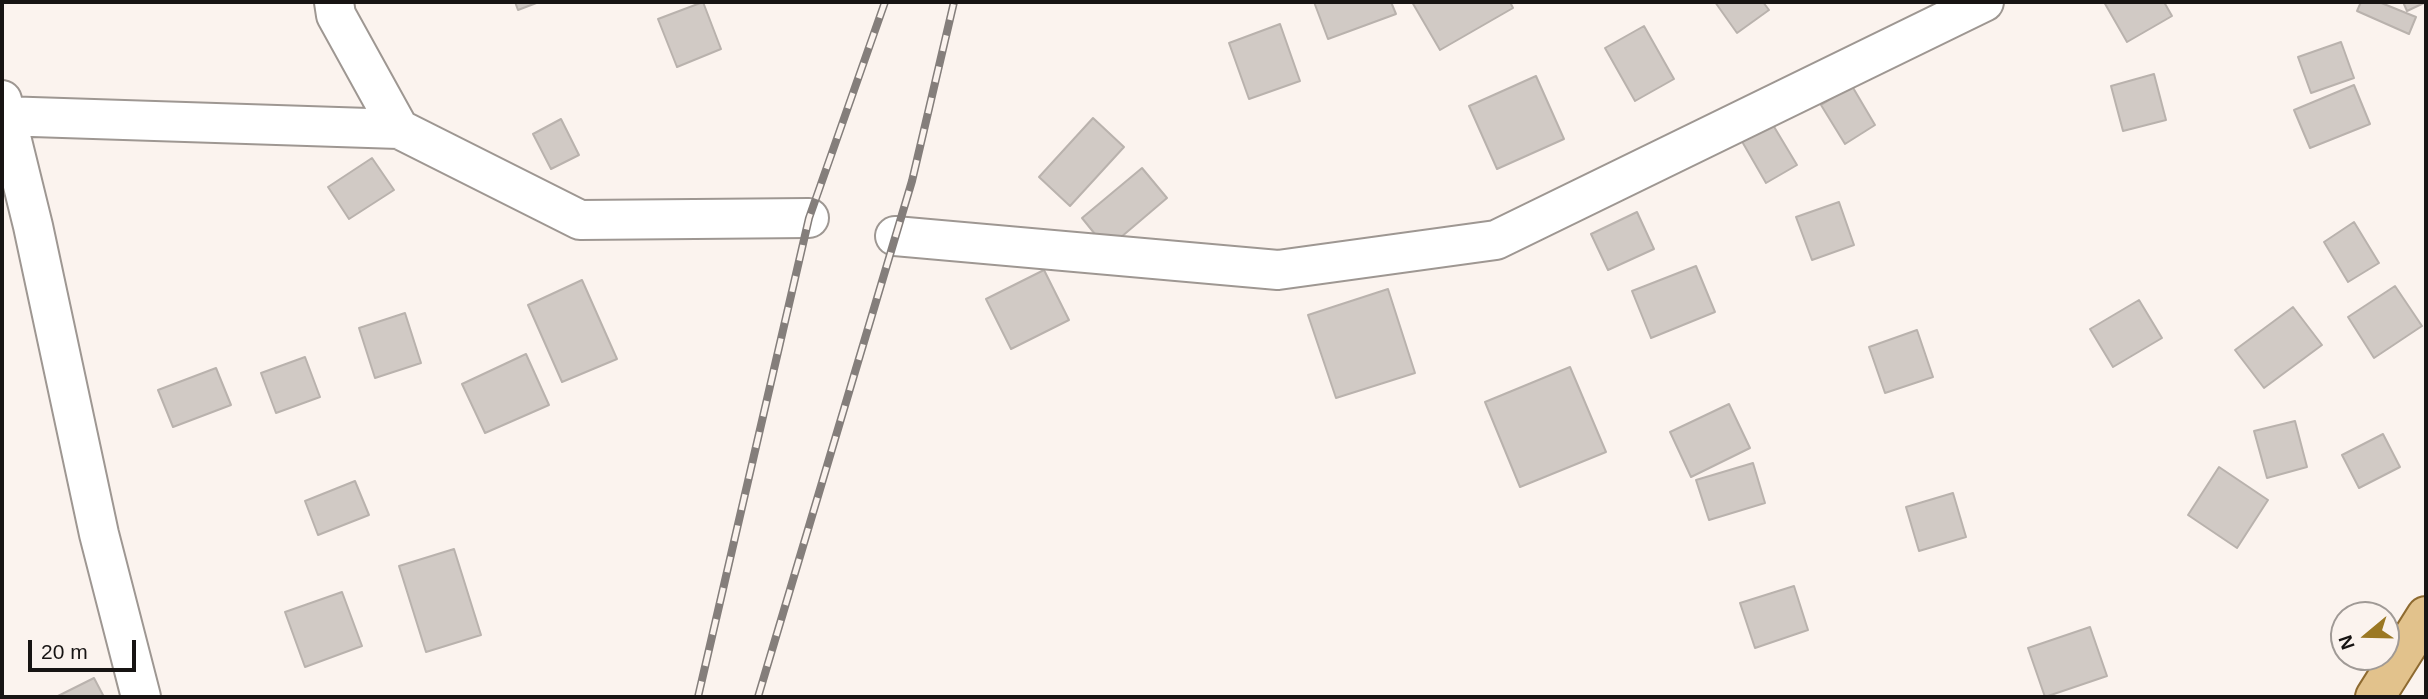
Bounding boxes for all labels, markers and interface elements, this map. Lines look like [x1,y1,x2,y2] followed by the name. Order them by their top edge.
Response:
[2330,601,2400,671] north arrow
[32,626,140,670] scale bar
[2334,632,2359,652] text: N
[41,640,88,663] text: 20 m

